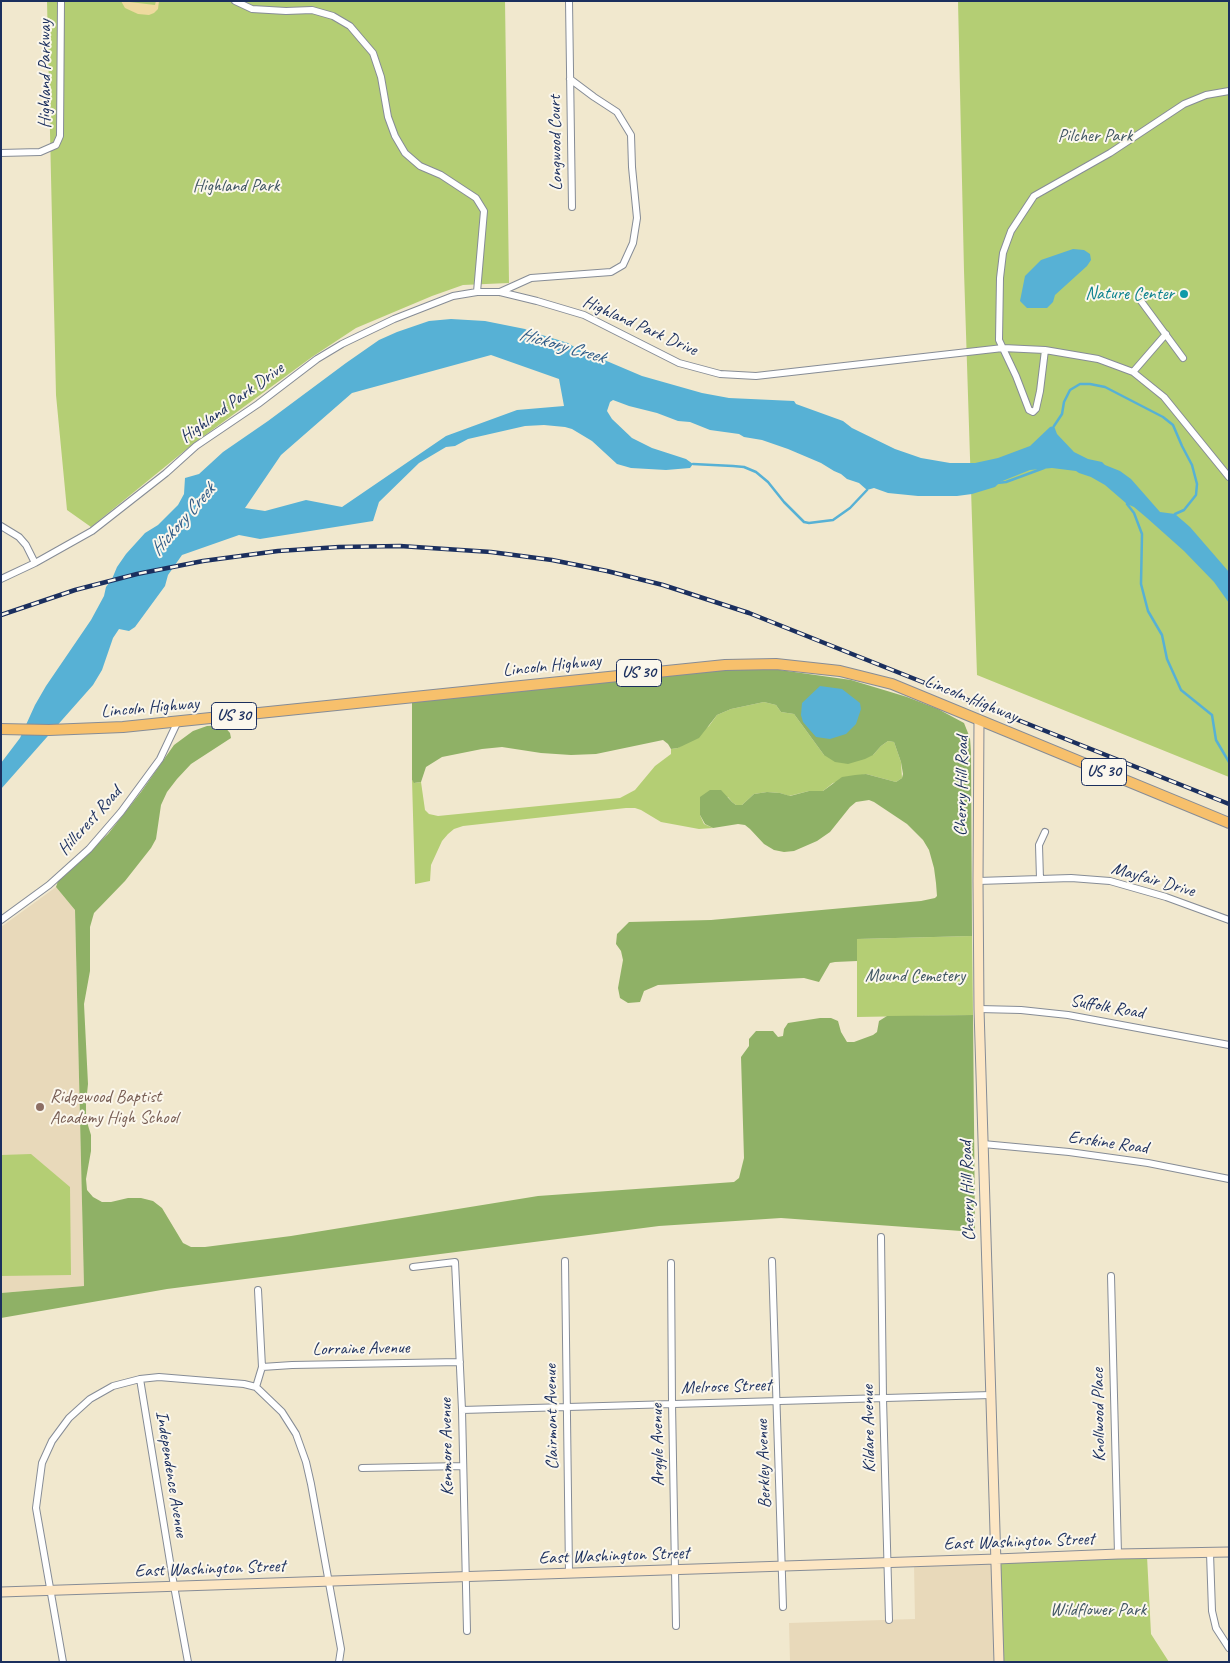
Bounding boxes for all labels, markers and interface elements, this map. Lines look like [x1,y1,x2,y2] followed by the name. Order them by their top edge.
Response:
[34,19,56,129] street label: Highland Parkway
[544,95,568,191] street label: Longwood Court
[1058,125,1132,147] park label: Pilcher Park
[193,175,279,197] park label: Highland Park
[1085,283,1174,305] place label: Nature Center
[1178,288,1190,300] marker: Nature Center
[579,291,701,361] street label: Highland Park Drive
[517,323,607,369] water label: Hickory Creek
[176,358,288,448] street label: Highland Park Drive
[146,479,220,561] water label: Hickory Creek
[502,650,602,682] street label: Lincoln Highway
[616,660,662,686] road number: US 30
[921,671,1021,727] street label: Lincoln Highway
[100,693,200,723] street label: Lincoln Highway
[212,702,256,729] road number: US 30
[950,736,974,836] street label: Cherry Hill Road
[1082,759,1126,786] road number: US 30
[53,782,127,860] street label: Hillcrest Road
[1109,858,1197,902] street label: Mayfair Drive
[865,965,965,987] park label: Mound Cemetery
[1068,990,1146,1024] street label: Suffolk Road
[50,1086,178,1128] place label: Ridgewood Baptist Academy High School
[34,1101,46,1113] marker: Ridgewood Baptist Academy High School
[1067,1127,1149,1159] street label: Erskine Road
[955,1140,981,1242] street label: Cherry Hill Road
[312,1337,410,1361] street label: Lorraine Avenue
[540,1364,564,1470] street label: Clairmont Avenue
[1087,1368,1111,1462] street label: Knollwood Place
[680,1375,772,1399] street label: Melrose Street
[857,1385,881,1473] street label: Kildare Avenue
[435,1398,459,1496] street label: Kenmore Avenue
[646,1404,670,1486] street label: Argyle Avenue
[150,1409,192,1539] street label: Independence Avenue
[752,1419,776,1509] street label: Berkley Avenue
[943,1529,1095,1555] street label: East Washington Street
[538,1543,690,1569] street label: East Washington Street
[134,1556,286,1582] street label: East Washington Street
[1050,1599,1146,1621] park label: Wildflower Park

